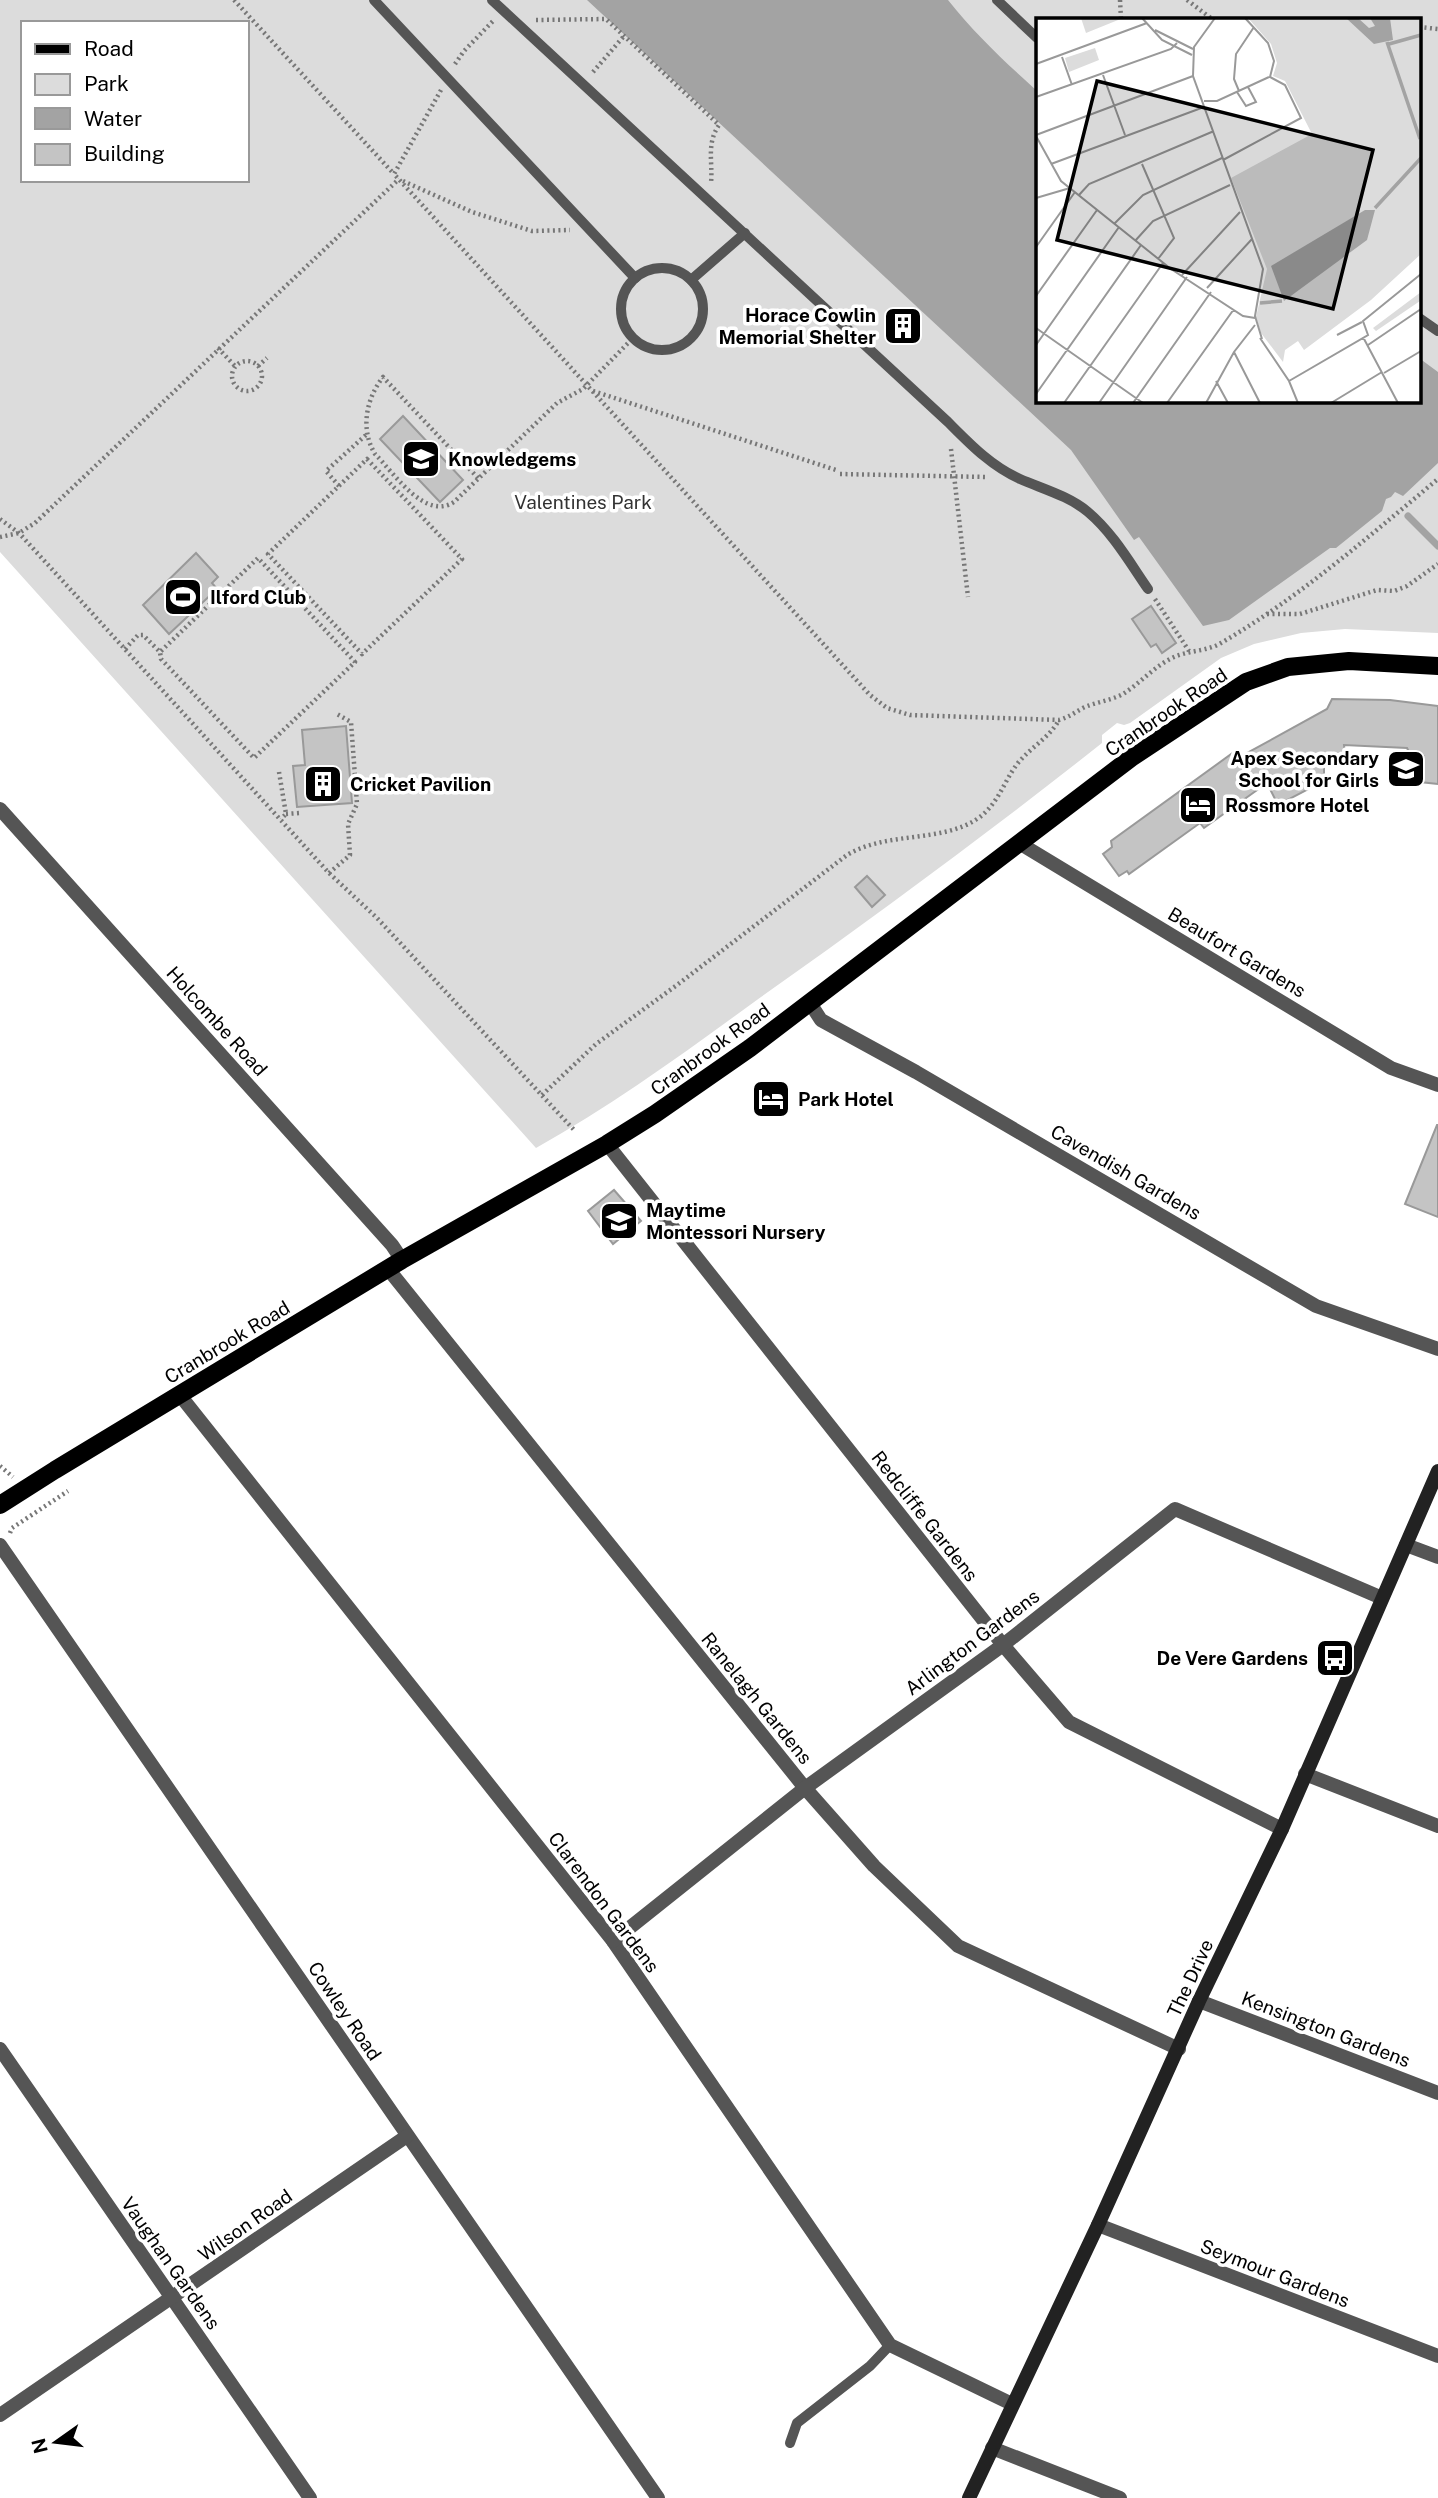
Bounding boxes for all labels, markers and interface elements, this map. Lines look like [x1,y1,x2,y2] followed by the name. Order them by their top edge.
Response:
[1036,18,1420,402] inset map
[21,21,248,182] legend
[84,36,134,61] text: Road
[84,71,129,96] text: Park
[84,106,142,131] text: Water
[84,141,165,166] text: Building
[718,304,876,348] place label: Horace Cowlin Memorial Shelter
[882,305,924,347] building icon: Horace Cowlin Memorial Shelter
[400,438,442,480] school or university icon: Knowledgems
[448,448,576,470] place label: Knowledgems
[514,491,652,513] park label: Valentines Park
[162,576,204,618] sports icon: Ilford Club
[210,586,306,608] place label: Ilford Club
[1101,663,1231,761] street label: Cranbrook Road
[1230,747,1379,791] place label: Apex Secondary School for Girls
[1385,748,1427,790] school or university icon: Apex Secondary School for Girls
[302,763,344,805] building icon: Cricket Pavilion
[350,773,491,795] place label: Cricket Pavilion
[1177,784,1219,826] hotel icon: Rossmore Hotel
[1225,794,1369,816] place label: Rossmore Hotel
[1164,902,1310,1002] street label: Beaufort Gardens
[162,962,272,1080] street label: Holcombe Road
[646,998,774,1100] street label: Cranbrook Road
[750,1078,792,1120] hotel icon: Park Hotel
[798,1088,894,1110] place label: Park Hotel
[1047,1120,1205,1224] street label: Cavendish Gardens
[646,1199,826,1243] place label: Maytime Montessori Nursery
[598,1200,640,1242] school or university icon: Maytime Montessori Nursery
[160,1296,294,1388] street label: Cranbrook Road
[867,1447,983,1585] street label: Redcliffe Gardens
[901,1584,1043,1700] street label: Arlington Gardens
[697,1628,817,1768] street label: Ranelagh Gardens
[1314,1637,1356,1679] bus stop icon: De Vere Gardens
[1157,1647,1308,1669] place label: De Vere Gardens
[544,1827,664,1977] street label: Clarendon Gardens
[1163,1936,1217,2020] street label: The Drive
[304,1958,386,2064] street label: Cowley Road
[1238,1987,1414,2071] street label: Kensington Gardens
[194,2185,296,2265] street label: Wilson Road
[117,2193,225,2333] street label: Vaughan Gardens
[1197,2234,1353,2312] street label: Seymour Gardens
[21,2407,91,2477] north arrow
[27,2436,52,2456] text: N

